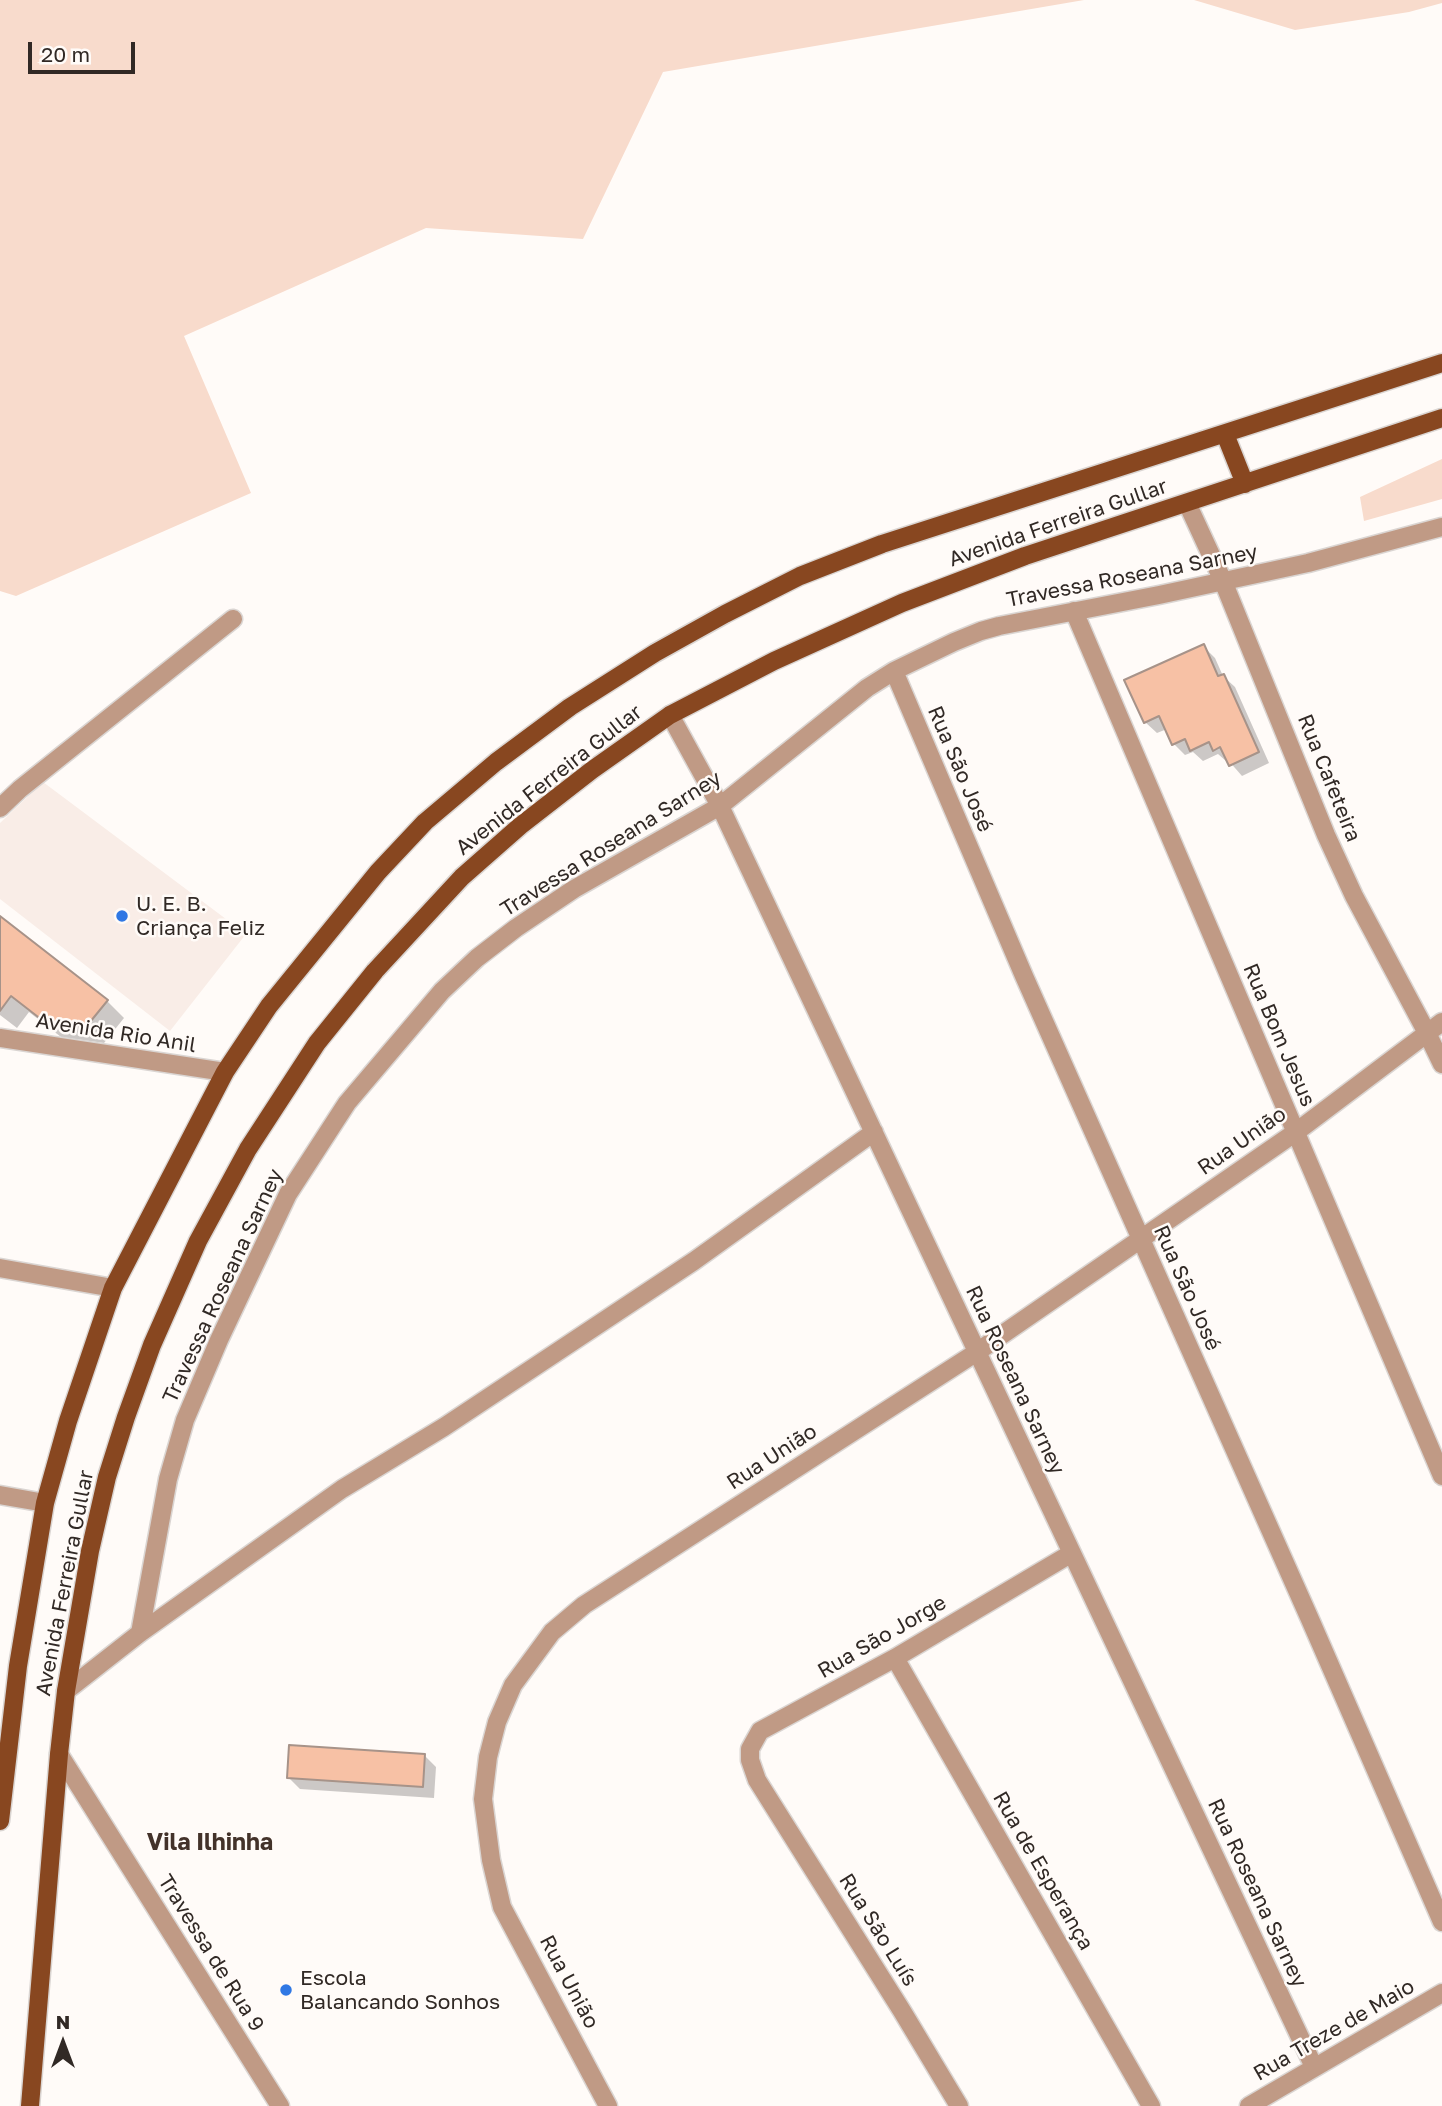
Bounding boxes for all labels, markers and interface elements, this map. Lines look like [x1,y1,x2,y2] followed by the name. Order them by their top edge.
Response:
[32,28,138,72] scale bar
[41,41,90,67] text: 20 m
[945,474,1171,572] street label: Avenida Ferreira Gullar
[1004,539,1260,613] street label: Travessa Roseana Sarney
[451,699,647,861] street label: Avenida Ferreira Gullar
[922,702,998,836] street label: Rua São José
[1292,710,1366,846] street label: Rua Cafeteira
[496,766,726,922] street label: Travessa Roseana Sarney
[136,891,265,941] place label: U. E. B. Criança Feliz
[114,908,130,924] marker: U. E. B. Criança Feliz
[1238,960,1320,1110] street label: Rua Bom Jesus
[34,1008,198,1058] street label: Avenida Rio Anil
[1193,1101,1291,1181] street label: Rua União
[158,1165,288,1407] street label: Travessa Roseana Sarney
[1148,1221,1226,1355] street label: Rua São José
[960,1282,1070,1478] street label: Rua Roseana Sarney
[722,1419,822,1495] street label: Rua União
[31,1468,99,1698] street label: Avenida Ferreira Gullar
[813,1590,951,1684] street label: Rua São Jorge
[987,1787,1099,1955] street label: Rua de Esperança
[1202,1795,1312,1991] street label: Rua Roseana Sarney
[147,1829,273,1857] district label: Vila Ilhinha
[833,1869,923,1991] street label: Rua São Luís
[153,1870,269,2036] street label: Travessa de Rua 9
[534,1931,604,2033] street label: Rua União
[300,1965,500,2015] place label: Escola Balancando Sonhos
[1249,1974,1419,2086] street label: Rua Treze de Maio
[278,1982,294,1998] marker: Escola Balancando Sonhos
[28,2008,98,2078] north arrow
[56,2010,70,2033] text: N

